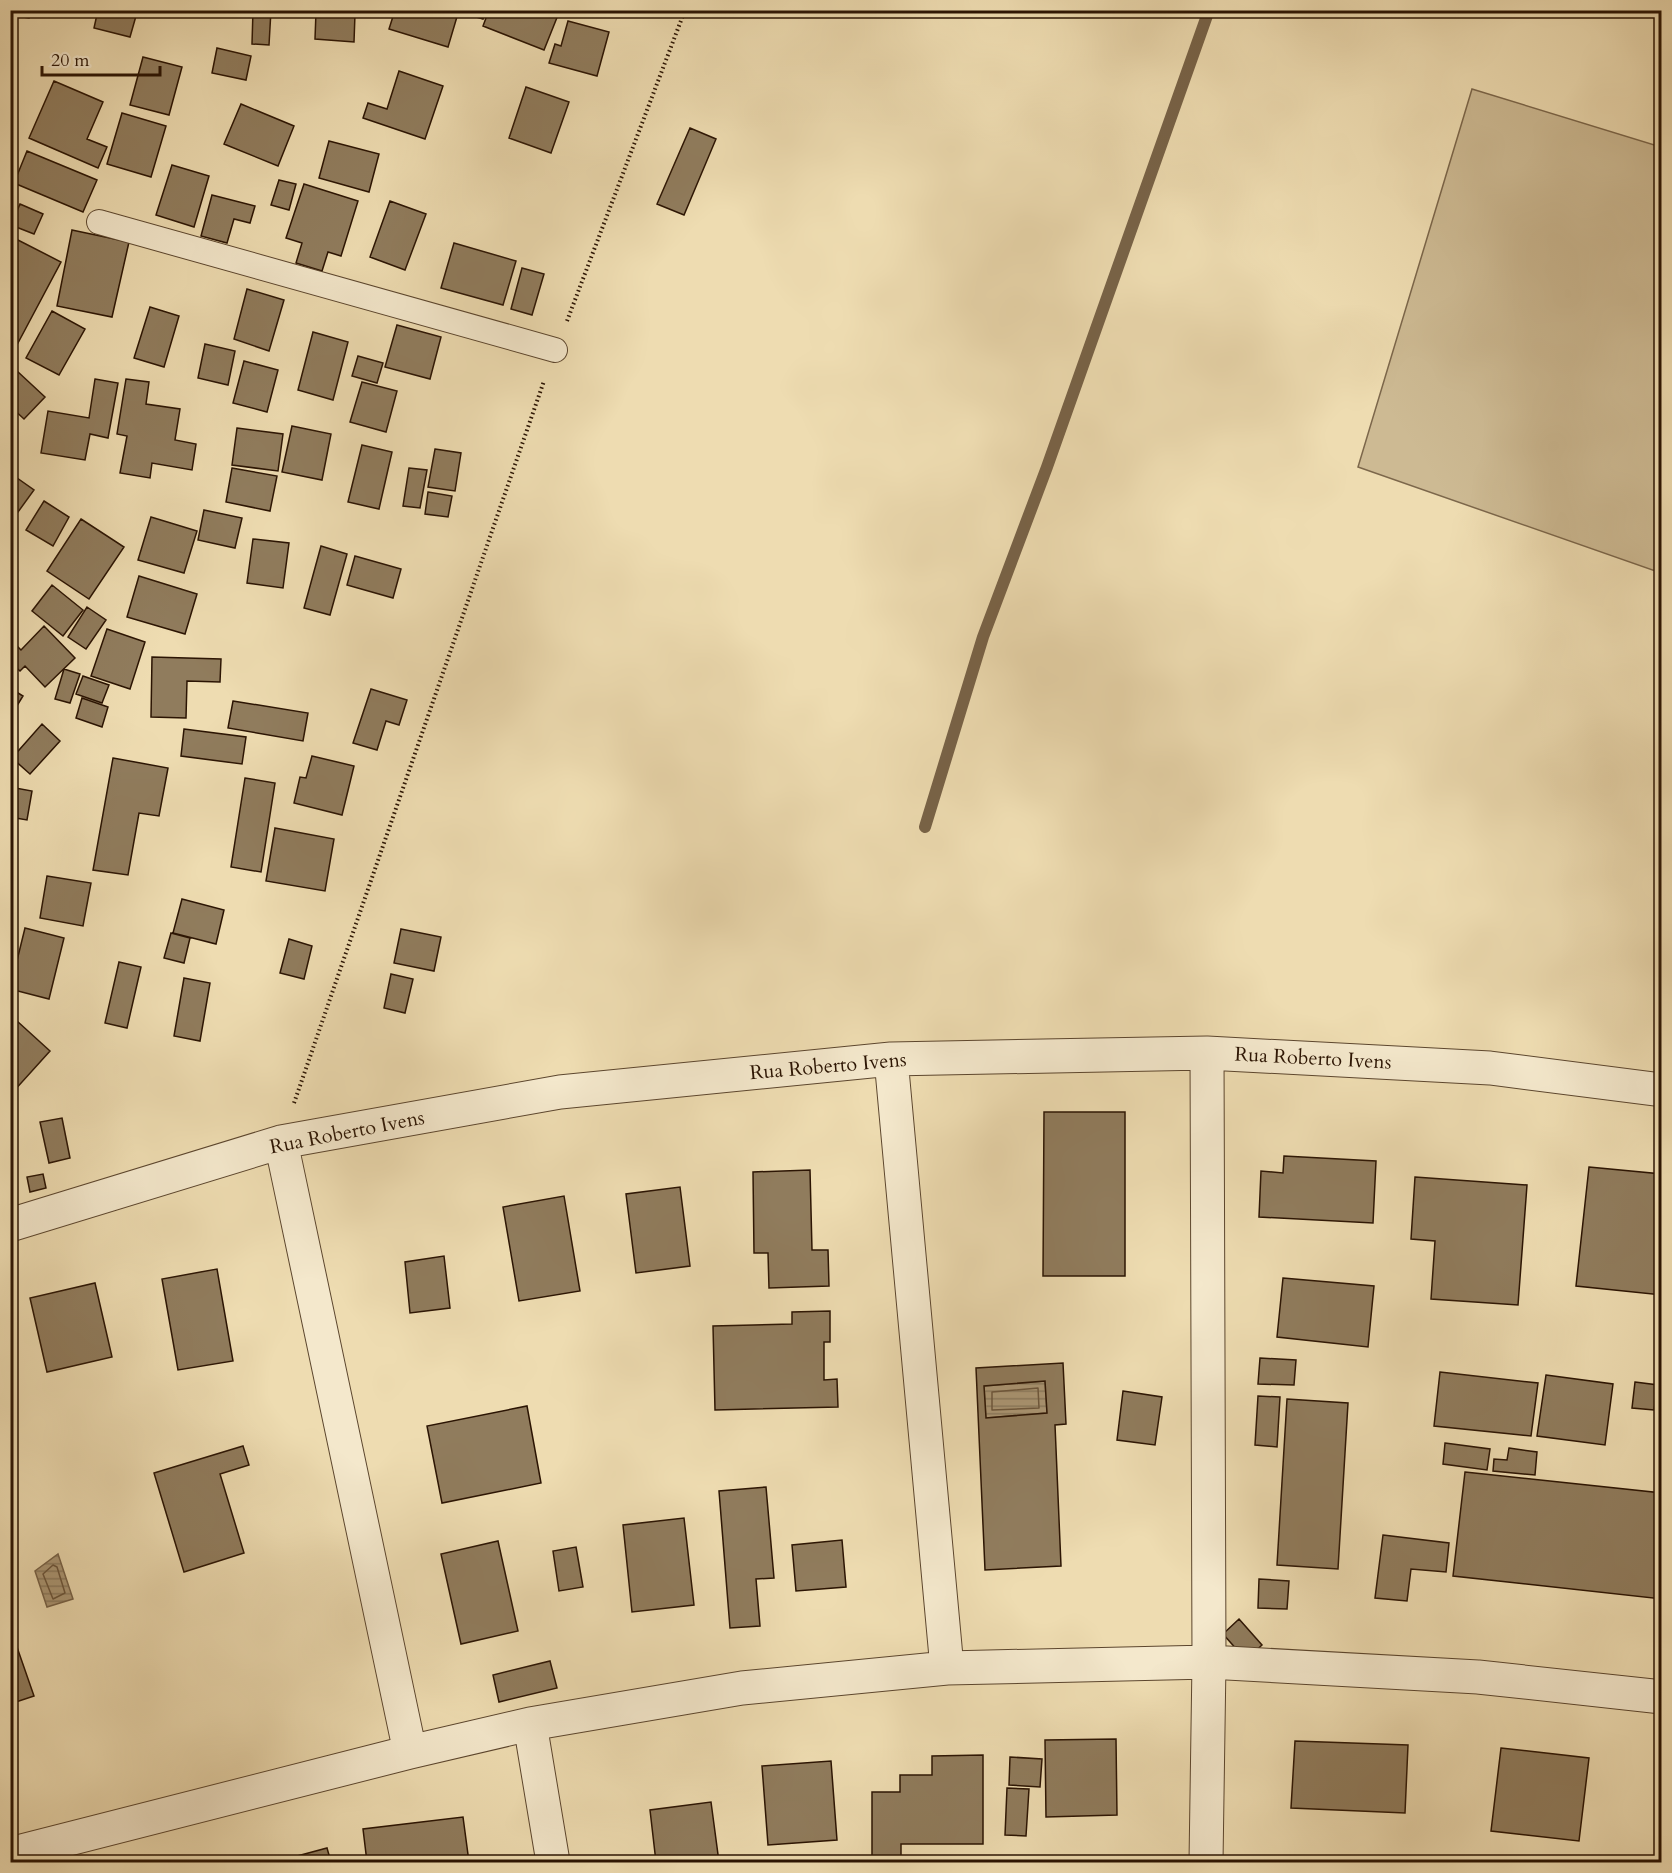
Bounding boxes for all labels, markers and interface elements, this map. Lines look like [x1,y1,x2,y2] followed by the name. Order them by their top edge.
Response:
[42,39,160,77] scale bar
[51,48,90,73] text: 20 m
[1234,1040,1392,1076] street label: Rua Roberto Ivens
[749,1046,907,1086] street label: Rua Roberto Ivens
[267,1104,427,1160] street label: Rua Roberto Ivens

